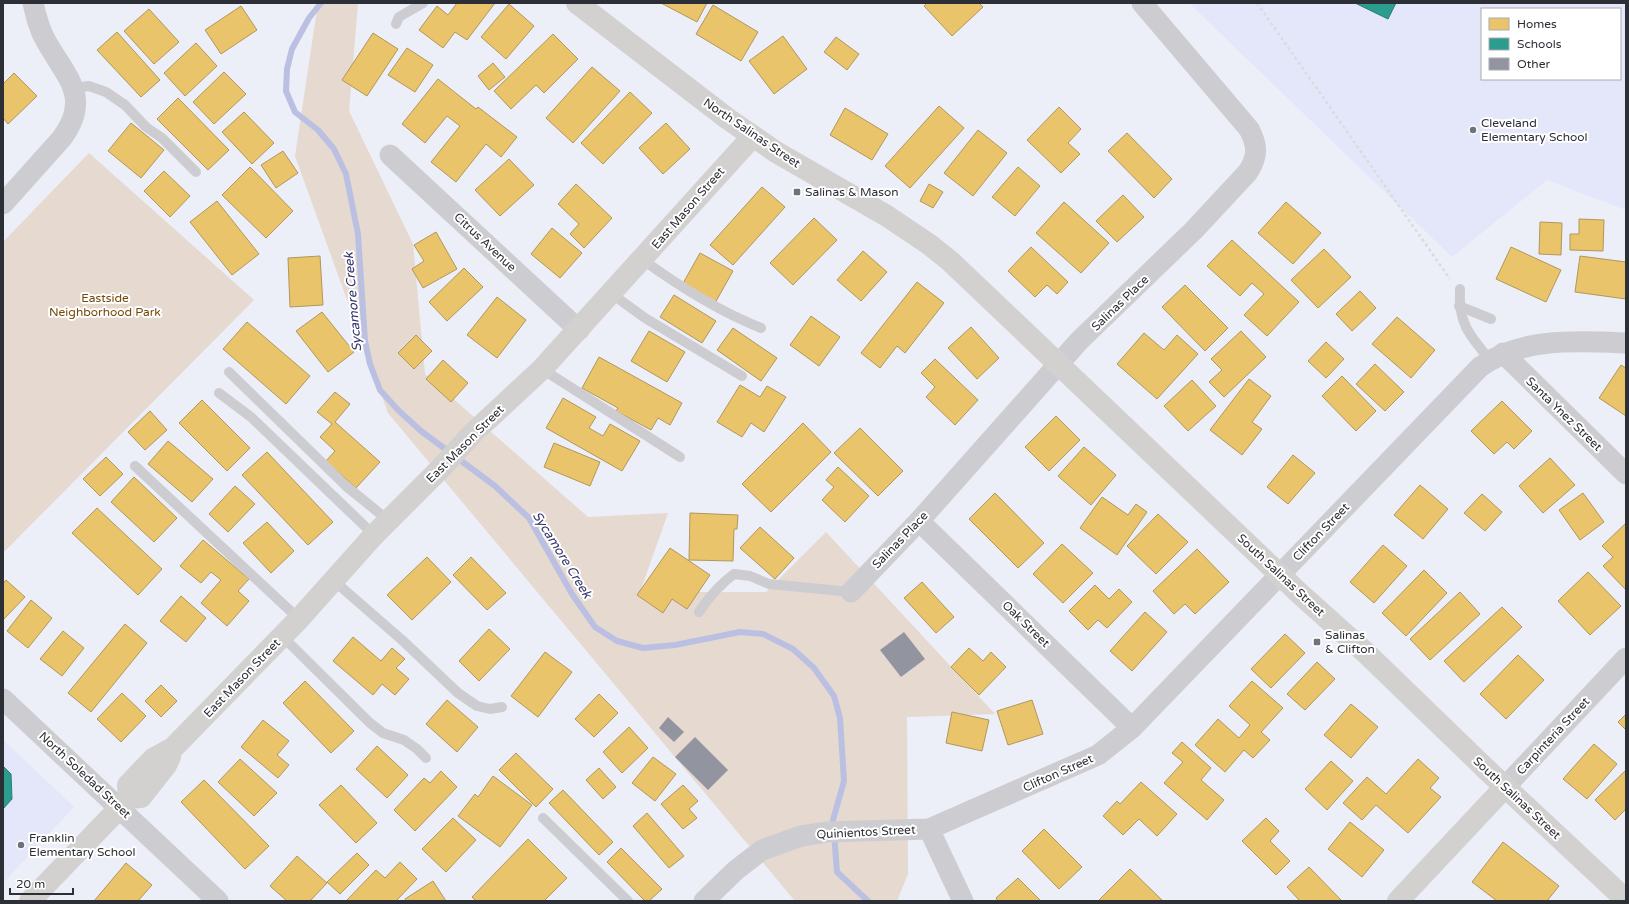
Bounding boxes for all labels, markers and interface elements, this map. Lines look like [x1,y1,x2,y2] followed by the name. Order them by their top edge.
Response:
[1481,8,1621,80] legend
[1517,17,1557,31] text: Homes
[1517,37,1562,51] text: Schools
[1517,57,1550,71] text: Other
[701,95,803,171] street label: North Salinas Street
[1481,116,1588,144] place label: Cleveland Elementary School
[1468,125,1478,135] marker: Cleveland Elementary School
[649,164,728,252] street label: East Mason Street
[805,185,899,199] place label: Salinas & Mason
[792,187,802,197] marker: Salinas & Mason
[451,210,519,274] street label: Citrus Avenue
[341,251,365,352] water label: Sycamore Creek
[1089,272,1152,334] street label: Salinas Place
[49,291,161,319] park label: Eastside Neighborhood Park
[1523,374,1605,454] street label: Santa Ynez Street
[423,402,507,486] street label: East Mason Street
[1290,500,1352,564] street label: Clifton Street
[869,508,931,571] street label: Salinas Place
[529,509,596,602] water label: Sycamore Creek
[1234,531,1328,619] street label: South Salinas Street
[999,598,1053,650] street label: Oak Street
[1325,628,1375,656] place label: Salinas & Clifton
[201,635,283,720] street label: East Mason Street
[1312,637,1322,647] marker: Salinas & Clifton
[1514,694,1593,778] street label: Carpinteria Street
[36,729,134,821] street label: North Soledad Street
[1021,751,1096,795] street label: Clifton Street
[1470,754,1564,842] street label: South Salinas Street
[816,822,916,842] street label: Quinientos Street
[29,831,136,859] place label: Franklin Elementary School
[16,840,26,850] marker: Franklin Elementary School
[10,870,73,896] scale bar
[16,877,45,891] text: 20 m

